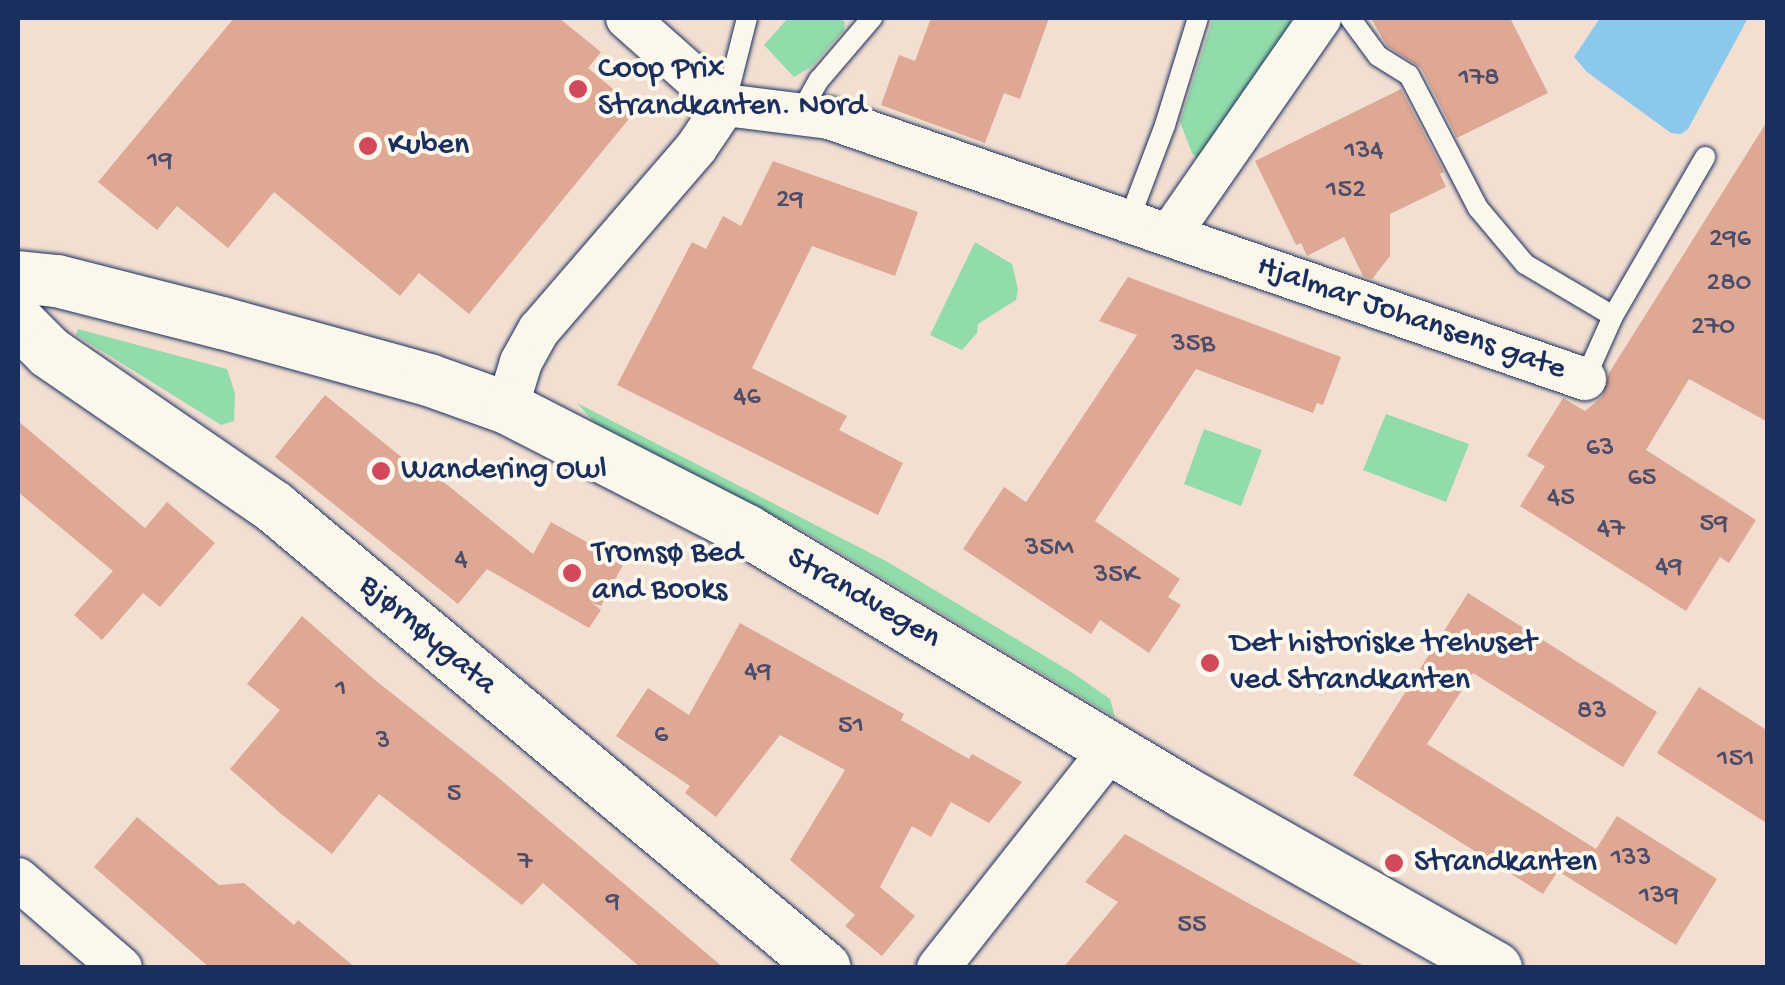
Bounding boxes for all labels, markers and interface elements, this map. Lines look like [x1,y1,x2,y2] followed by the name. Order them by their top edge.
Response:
[598,52,866,127] place label: Coop Prix Strandkanten. Nord
[1458,62,1500,96] house number: 178
[567,78,589,100] marker: Coop Prix Strandkanten. Nord
[388,127,469,165] place label: Kuben
[357,135,379,157] marker: Kuben
[1344,135,1384,169] house number: 134
[147,145,173,179] house number: 19
[1326,174,1366,208] house number: 152
[776,184,804,218] house number: 29
[1709,223,1751,257] house number: 296
[1252,248,1570,390] street label: Hjalmar Johansens gate
[1707,267,1751,301] house number: 280
[1691,311,1735,345] house number: 270
[1171,328,1215,362] house number: 35B
[733,381,761,415] house number: 46
[1586,432,1614,466] house number: 63
[401,452,607,490] place label: Wandering Owl
[370,460,392,482] marker: Wandering Owl
[1628,462,1656,496] house number: 65
[1547,482,1575,516] house number: 45
[1700,508,1728,542] house number: 59
[1597,513,1625,547] house number: 47
[1025,532,1073,566] house number: 35M
[592,536,743,611] place label: Tromsø Bed and Books
[779,539,947,659] street label: Strandvegen
[454,544,468,578] house number: 4
[1655,551,1683,585] house number: 49
[1094,559,1138,593] house number: 35K
[561,562,583,584] marker: Tromsø Bed and Books
[350,567,504,705] street label: Bjørnøygata
[1230,626,1536,701] place label: Det historiske trehuset ved Strandkanten
[1199,652,1221,674] marker: Det historiske trehuset ved Strandkanten
[744,656,772,690] house number: 49
[335,673,347,707] house number: 1
[1577,695,1607,729] house number: 83
[838,710,864,744] house number: 51
[654,719,668,753] house number: 6
[376,725,390,759] house number: 3
[1717,743,1755,777] house number: 151
[447,778,461,812] house number: 5
[1611,842,1651,876] house number: 133
[1414,844,1597,882] place label: Strandkanten
[518,846,532,880] house number: 7
[1383,852,1405,874] marker: Strandkanten
[1639,880,1679,914] house number: 139
[606,886,620,920] house number: 9
[1177,909,1207,943] house number: 55

